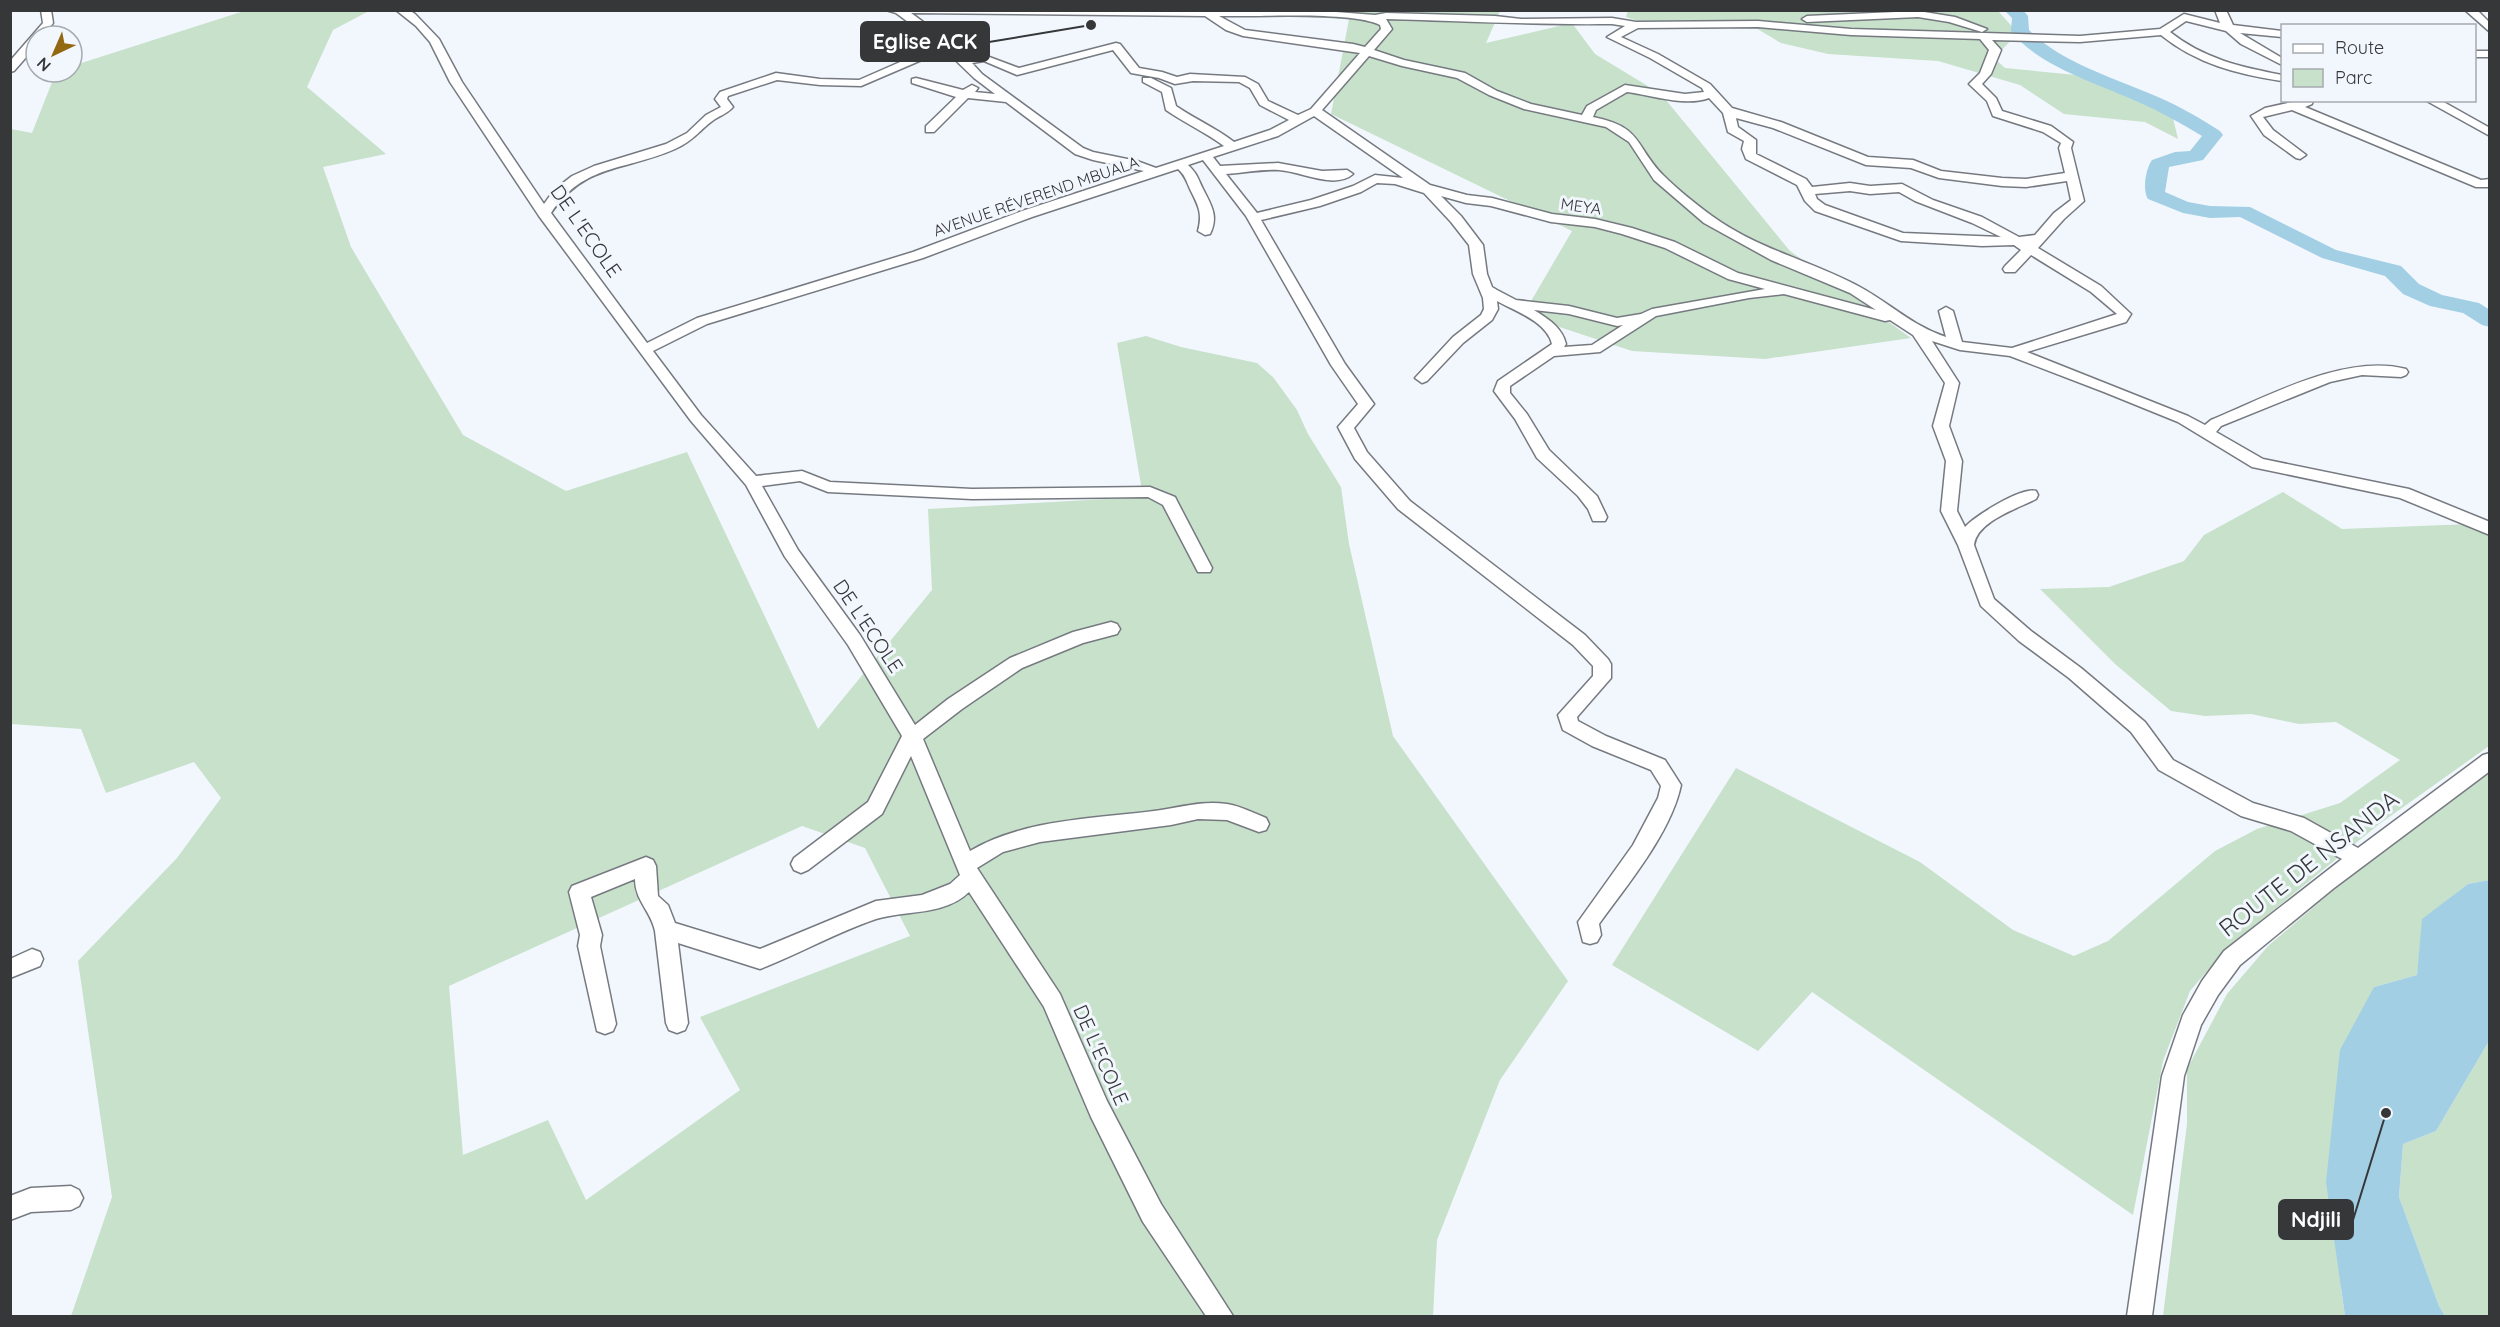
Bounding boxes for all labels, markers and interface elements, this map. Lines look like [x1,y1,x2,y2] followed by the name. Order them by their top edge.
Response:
[861,22,989,61] callout: Eglise ACK
[24,24,84,84] north arrow
[2281,24,2476,102] legend
[873,28,977,54] text: Eglise ACK
[2335,36,2384,59] text: Route
[32,54,55,76] text: N
[2335,66,2372,89] text: Parc
[931,151,1141,241] street label: AVENUE RÉVEREND MBUALA
[545,180,627,282] street label: DE L'ECOLE
[1559,193,1603,219] street label: MEYA
[828,574,909,677] street label: DE L'ECOLE
[2212,784,2404,943] street label: ROUTE DE NSANDA
[1068,1001,1135,1109] street label: DE L'ECOLE
[2279,1200,2353,1239] callout: Ndjili
[2291,1206,2341,1232] text: Ndjili

